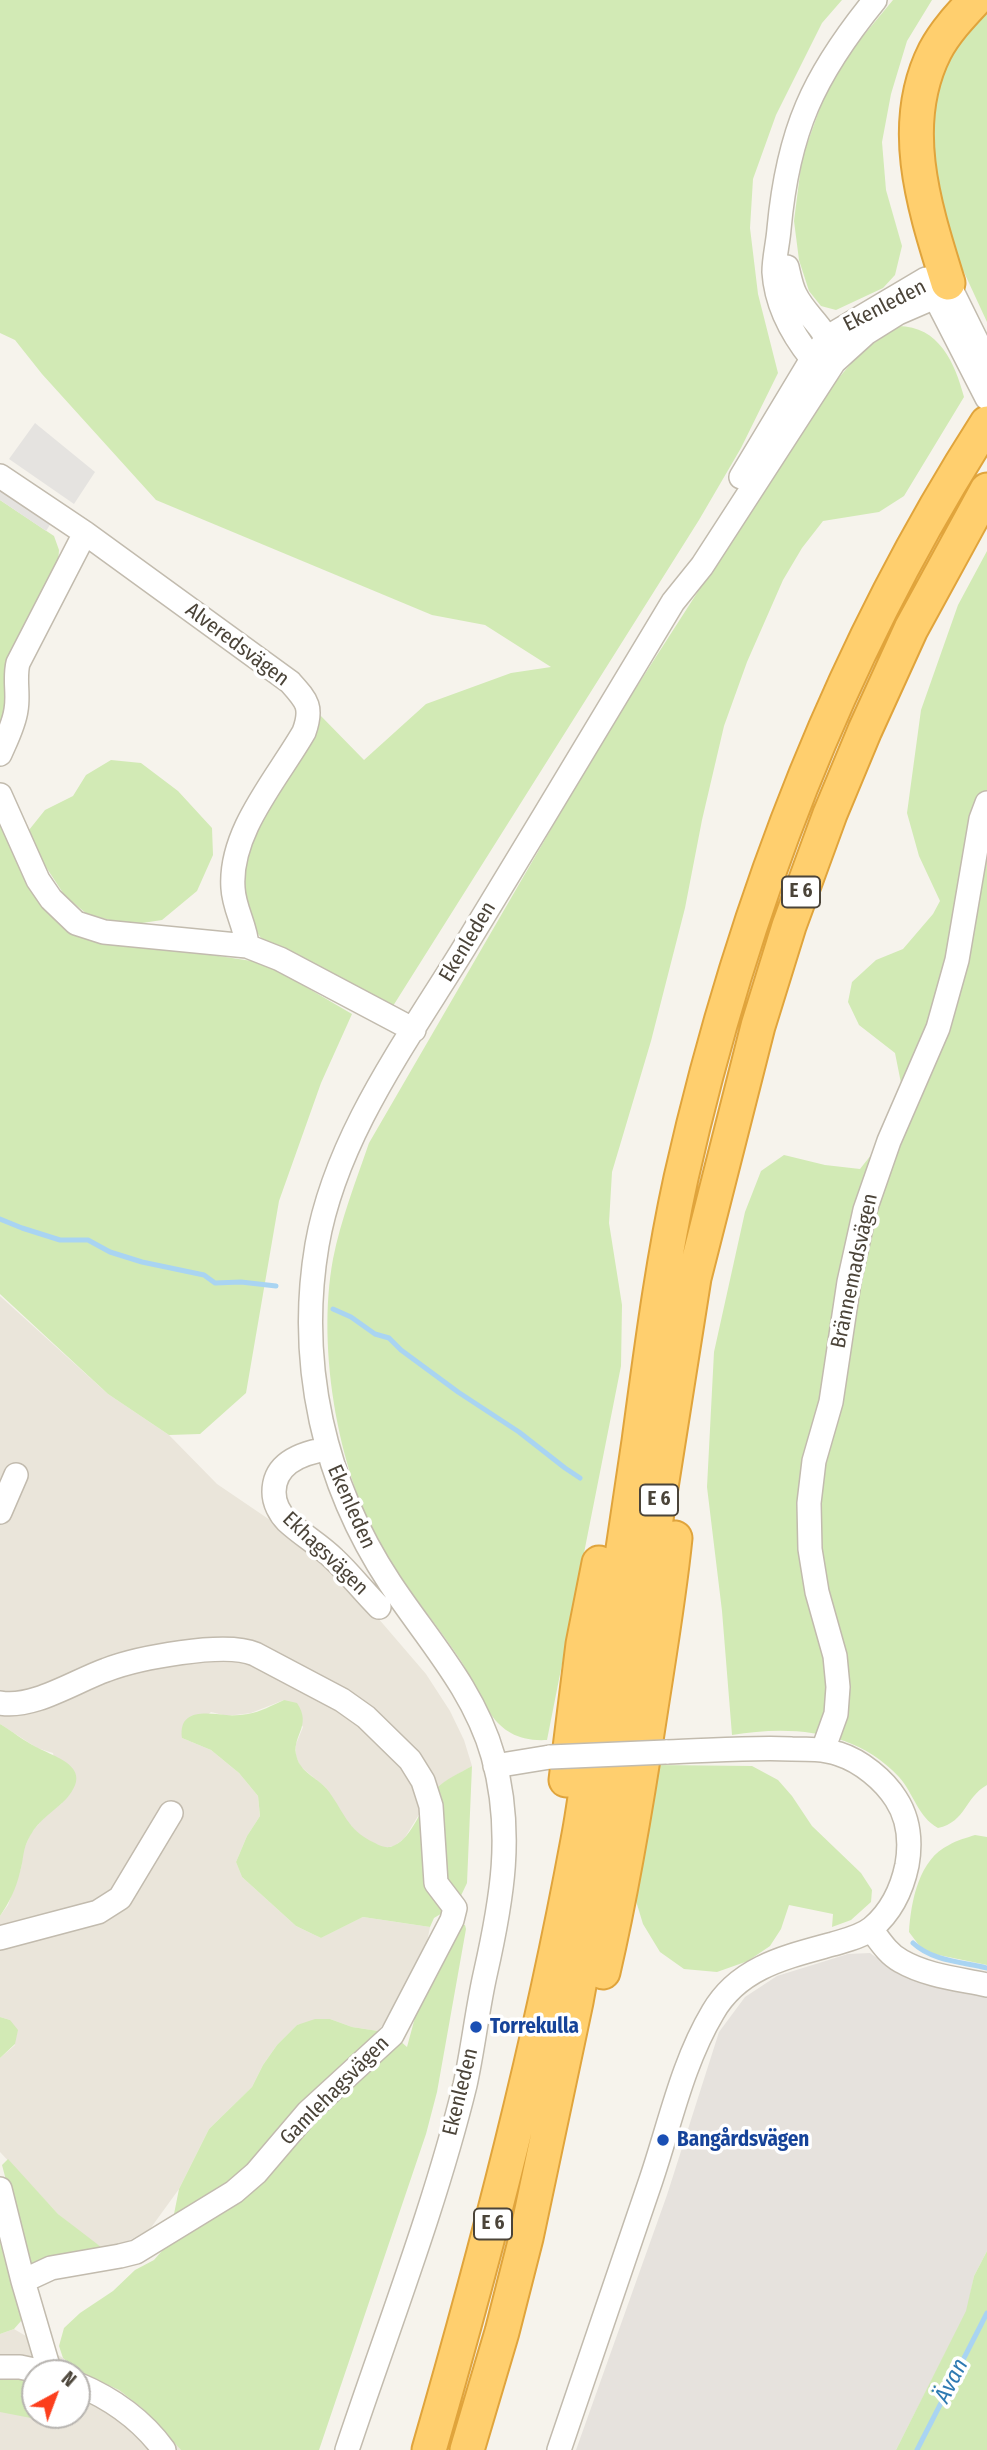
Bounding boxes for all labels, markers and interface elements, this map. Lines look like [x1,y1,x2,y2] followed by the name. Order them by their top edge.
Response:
[839,274,931,338] street label: Ekenleden
[180,598,294,692] street label: Alveredsvägen
[782,876,820,908] road number: E 6
[434,897,502,987] street label: Ekenleden
[826,1191,884,1351] street label: Brännemadsvägen
[321,1461,381,1553] street label: Ekenleden
[640,1484,678,1516] road number: E 6
[277,1507,373,1601] street label: Ekhagsvägen
[490,2014,579,2040] place label: Torrekulla
[468,2019,484,2035] marker: Torrekulla
[275,2031,395,2151] street label: Gamlehagsvägen
[438,2046,484,2138] street label: Ekenleden
[677,2127,809,2153] place label: Bangårdsvägen
[655,2132,671,2148] marker: Bangårdsvägen
[474,2208,512,2240] road number: E 6
[929,2354,975,2408] water label: Ävan
[21,2359,91,2429] north arrow
[57,2367,81,2392] text: N

